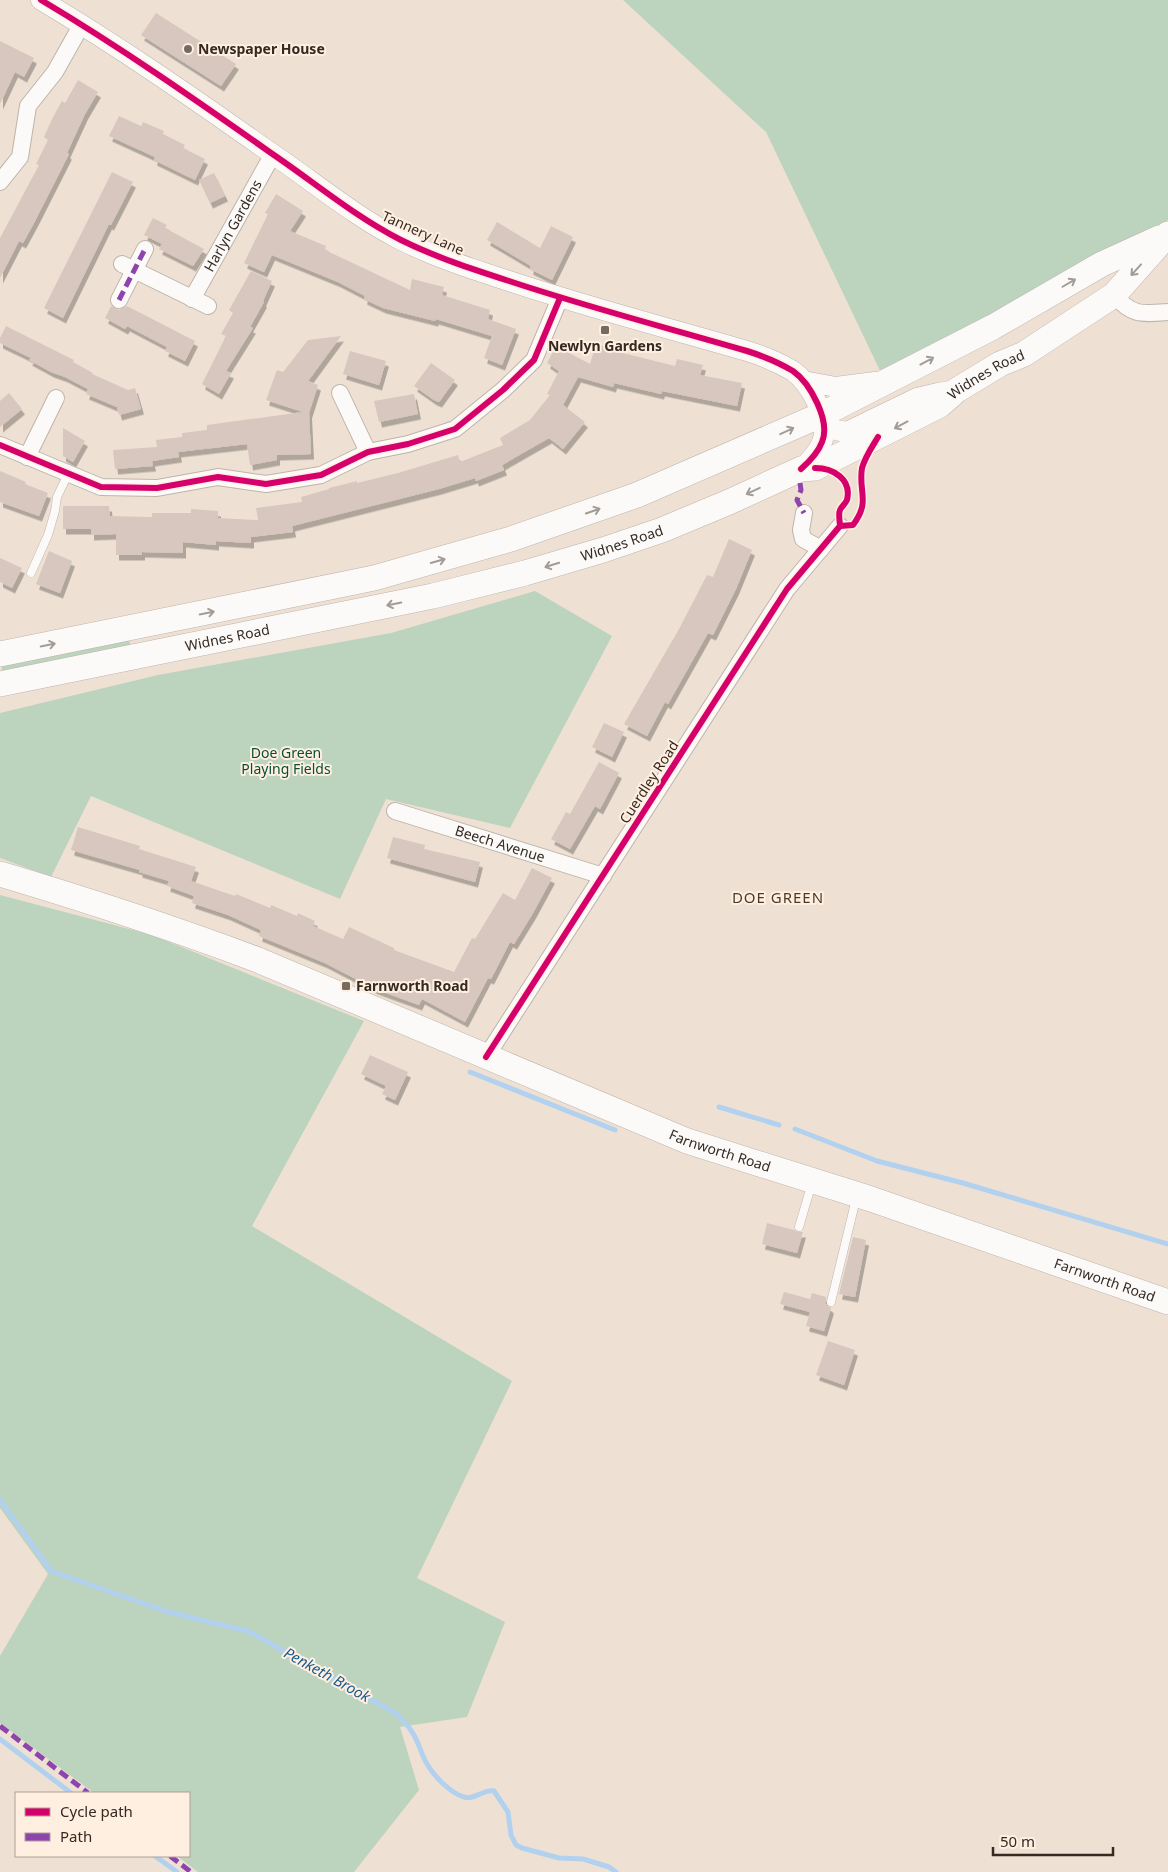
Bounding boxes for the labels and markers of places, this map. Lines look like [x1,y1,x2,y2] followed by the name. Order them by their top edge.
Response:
[198,39,325,58] place label: Newspaper House
[182,43,194,55] marker: Newspaper House
[599,324,611,336] marker: Newlyn Gardens
[548,336,662,355] place label: Newlyn Gardens
[356,976,468,995] place label: Farnworth Road
[340,980,352,992] marker: Farnworth Road

